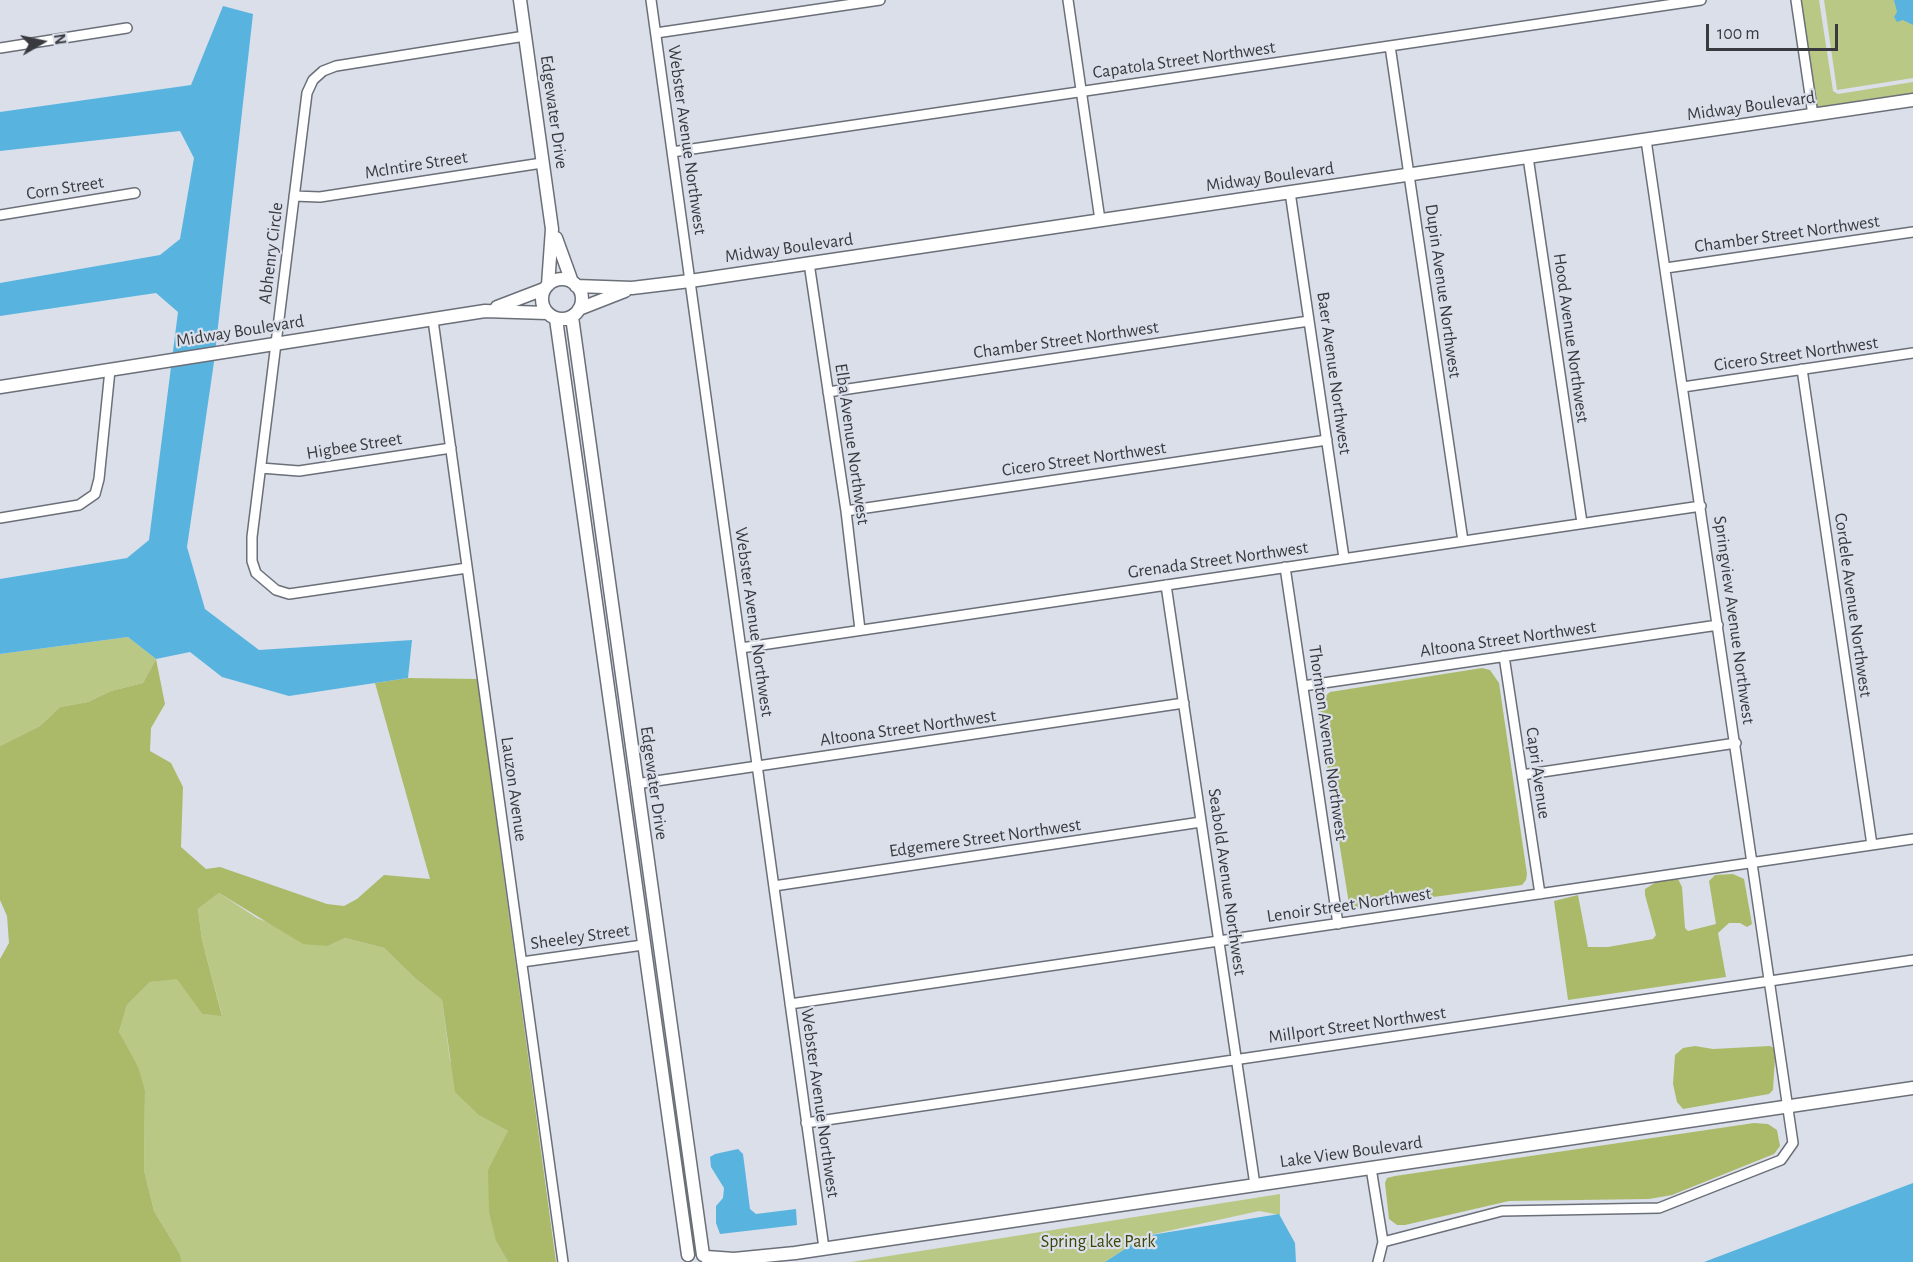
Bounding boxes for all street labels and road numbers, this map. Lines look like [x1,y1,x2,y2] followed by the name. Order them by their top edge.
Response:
[1091,36,1277,84] street label: Capatola Street Northwest
[663,44,711,236] street label: Webster Avenue Northwest
[535,54,573,170] street label: Edgewater Drive
[1685,86,1817,126] street label: Midway Boulevard
[363,146,469,184] street label: McIntire Street
[1204,157,1336,197] street label: Midway Boulevard
[25,171,105,205] street label: Corn Street
[254,201,288,305] street label: Abhenry Circle
[1420,202,1466,380] street label: Dupin Avenue Northwest
[1693,210,1881,258] street label: Chamber Street Northwest
[723,228,855,268] street label: Midway Boulevard
[1548,252,1594,424] street label: Hood Avenue Northwest
[1312,290,1356,456] street label: Baer Avenue Northwest
[174,310,306,352] street label: Midway Boulevard
[972,316,1160,364] street label: Chamber Street Northwest
[1712,332,1880,376] street label: Cicero Street Northwest
[830,362,874,526] street label: Elba Avenue Northwest
[305,428,403,464] street label: Higbee Street
[1000,437,1168,481] street label: Cicero Street Northwest
[1829,511,1877,699] street label: Cordele Avenue Northwest
[1709,514,1759,726] street label: Springview Avenue Northwest
[730,526,778,718] street label: Webster Avenue Northwest
[1126,537,1310,583] street label: Grenada Street Northwest
[1419,616,1597,662] street label: Altoona Street Northwest
[1304,644,1352,842] street label: Thornton Avenue Northwest
[819,705,997,751] street label: Altoona Street Northwest
[635,725,673,841] street label: Edgewater Drive
[1521,726,1555,820] street label: Capri Avenue
[496,735,532,843] street label: Lauzon Avenue
[1203,787,1251,977] street label: Seabold Avenue Northwest
[888,814,1082,862] street label: Edgemere Street Northwest
[1265,883,1433,927] street label: Lenoir Street Northwest
[529,919,631,955] street label: Sheeley Street
[1267,1002,1447,1048] street label: Millport Street Northwest
[796,1007,844,1199] street label: Webster Avenue Northwest
[1278,1131,1424,1173] street label: Lake View Boulevard

